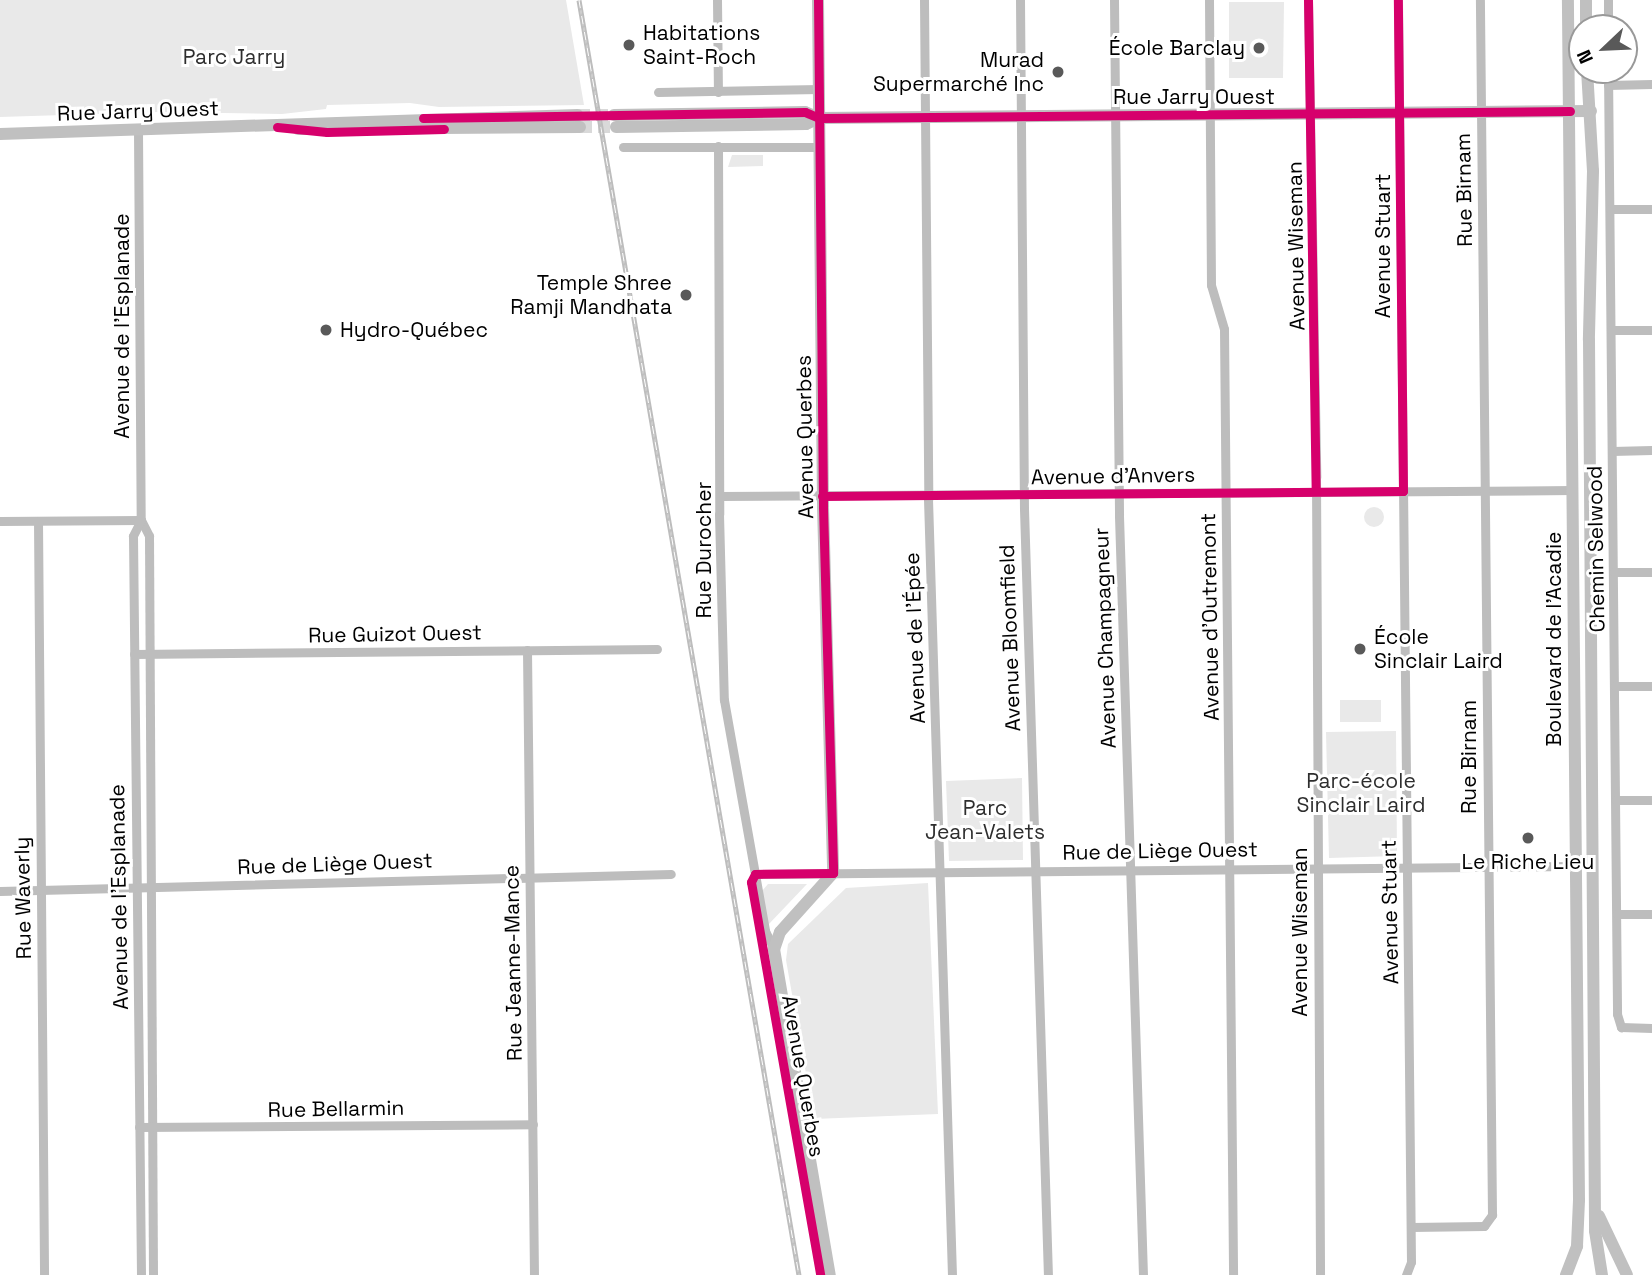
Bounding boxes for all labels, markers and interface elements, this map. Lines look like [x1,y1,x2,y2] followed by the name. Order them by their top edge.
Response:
[1568,14,1638,84] north arrow
[643,20,760,70] place label: Habitations Saint-Roch
[1109,35,1245,61] place label: École Barclay
[621,37,637,53] marker: Habitations Saint-Roch
[1251,40,1267,56] marker: École Barclay
[183,44,285,70] park label: Parc Jarry
[1571,46,1599,67] text: N
[873,47,1044,97] place label: Murad Supermarché Inc
[1050,64,1066,80] marker: Murad Supermarché Inc
[1113,84,1275,110] street label: Rue Jarry Ouest
[57,96,219,126] street label: Rue Jarry Ouest
[1450,133,1478,247] street label: Rue Birnam
[1282,161,1310,331] street label: Avenue Wiseman
[1370,174,1396,318] street label: Avenue Stuart
[109,213,135,439] street label: Avenue de l'Esplanade
[510,270,672,320] place label: Temple Shree Ramji Mandhata
[678,287,694,303] marker: Temple Shree Ramji Mandhata
[340,317,488,343] place label: Hydro-Québec
[318,322,334,338] marker: Hydro-Québec
[791,355,819,519] street label: Avenue Querbes
[1031,462,1195,490] street label: Avenue d'Anvers
[1582,465,1610,633] street label: Chemin Selwood
[691,481,717,619] street label: Rue Durocher
[1196,513,1224,721] street label: Avenue d'Outremont
[1089,527,1121,749] street label: Avenue Champagneur
[1541,531,1567,747] street label: Boulevard de l'Acadie
[994,544,1026,732] street label: Avenue Bloomfield
[899,552,931,724] street label: Avenue de l'Épée
[308,620,482,648] street label: Rue Guizot Ouest
[1374,624,1503,674] place label: École Sinclair Laird
[1352,641,1368,657] marker: École Sinclair Laird
[1456,700,1482,814] street label: Rue Birnam
[1297,768,1425,818] park label: Parc-école Sinclair Laird
[104,784,134,1010] street label: Avenue de l'Esplanade
[925,795,1045,845] park label: Parc Jean-Valets
[1520,830,1536,846] marker: Le Riche Lieu
[9,836,37,960] street label: Rue Waverly
[1062,837,1258,865] street label: Rue de Liège Ouest
[1376,839,1404,985] street label: Avenue Stuart
[1287,847,1313,1017] street label: Avenue Wiseman
[237,848,433,880] street label: Rue de Liège Ouest
[1462,849,1594,875] place label: Le Riche Lieu
[499,865,527,1061] street label: Rue Jeanne-Mance
[776,993,830,1159] street label: Avenue Querbes
[267,1095,405,1123] street label: Rue Bellarmin

